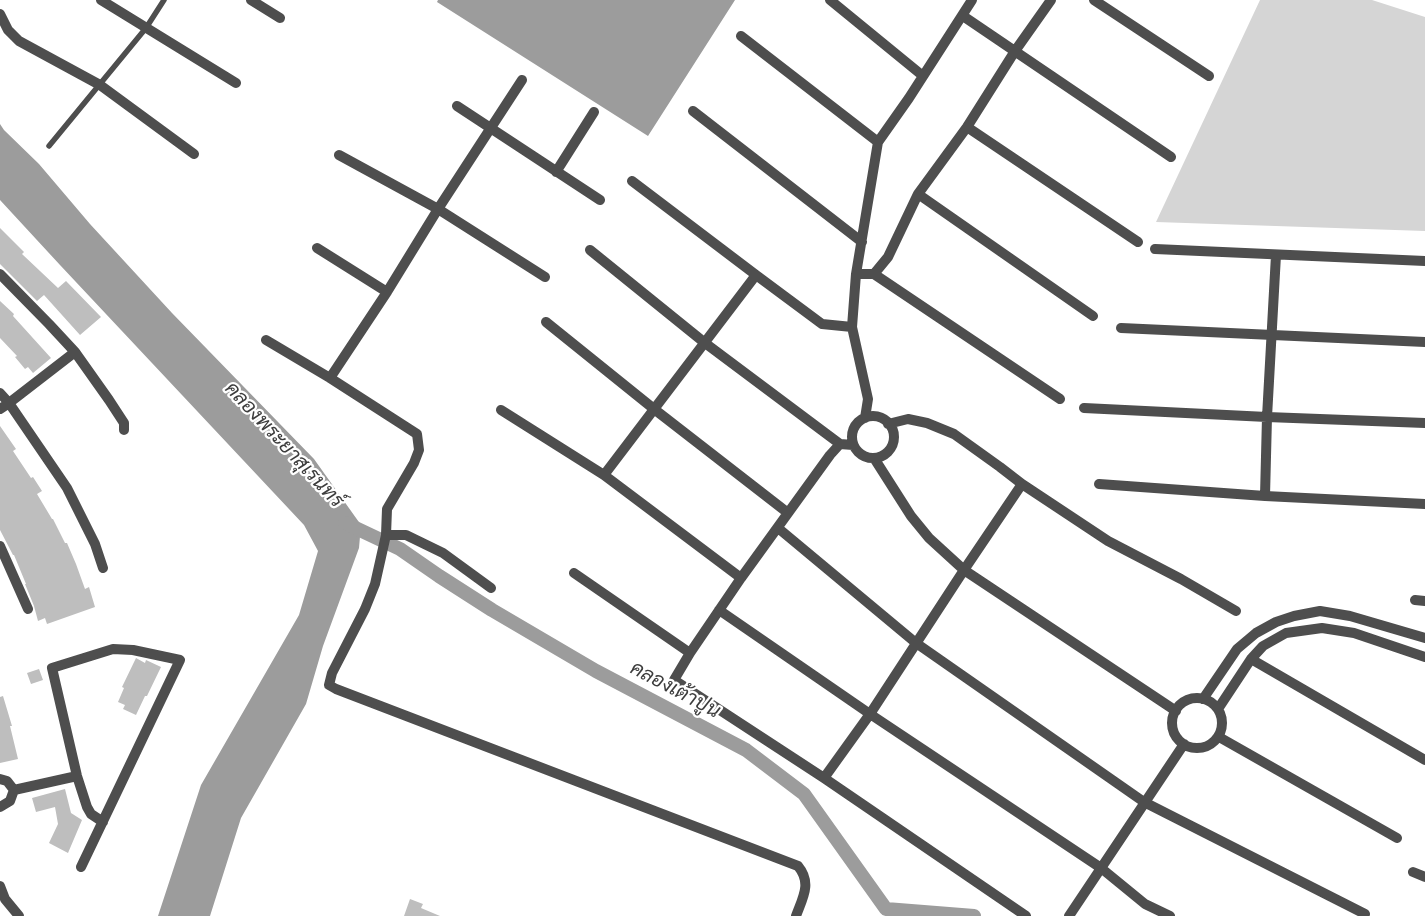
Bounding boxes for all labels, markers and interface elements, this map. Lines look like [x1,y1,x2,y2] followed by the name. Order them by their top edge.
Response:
[219,377,349,513] water label: คลองพระยาสุเรนทร์
[626,656,724,724] water label: คลองเต้าปูน

